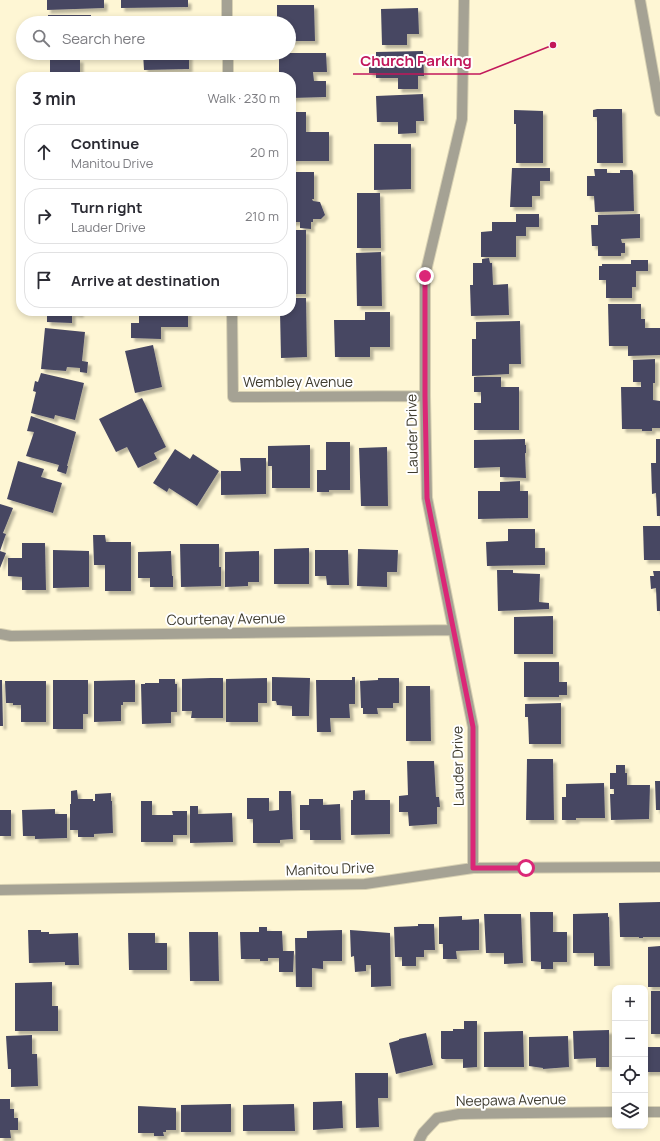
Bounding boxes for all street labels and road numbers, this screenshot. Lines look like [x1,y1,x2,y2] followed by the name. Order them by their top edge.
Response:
[243,372,353,391] street label: Wembley Avenue
[401,394,422,474] street label: Lauder Drive
[166,608,286,629] street label: Courtenay Avenue
[447,726,468,806] street label: Lauder Drive
[285,857,375,880] street label: Manitou Drive
[456,1089,566,1110] street label: Neepawa Avenue

